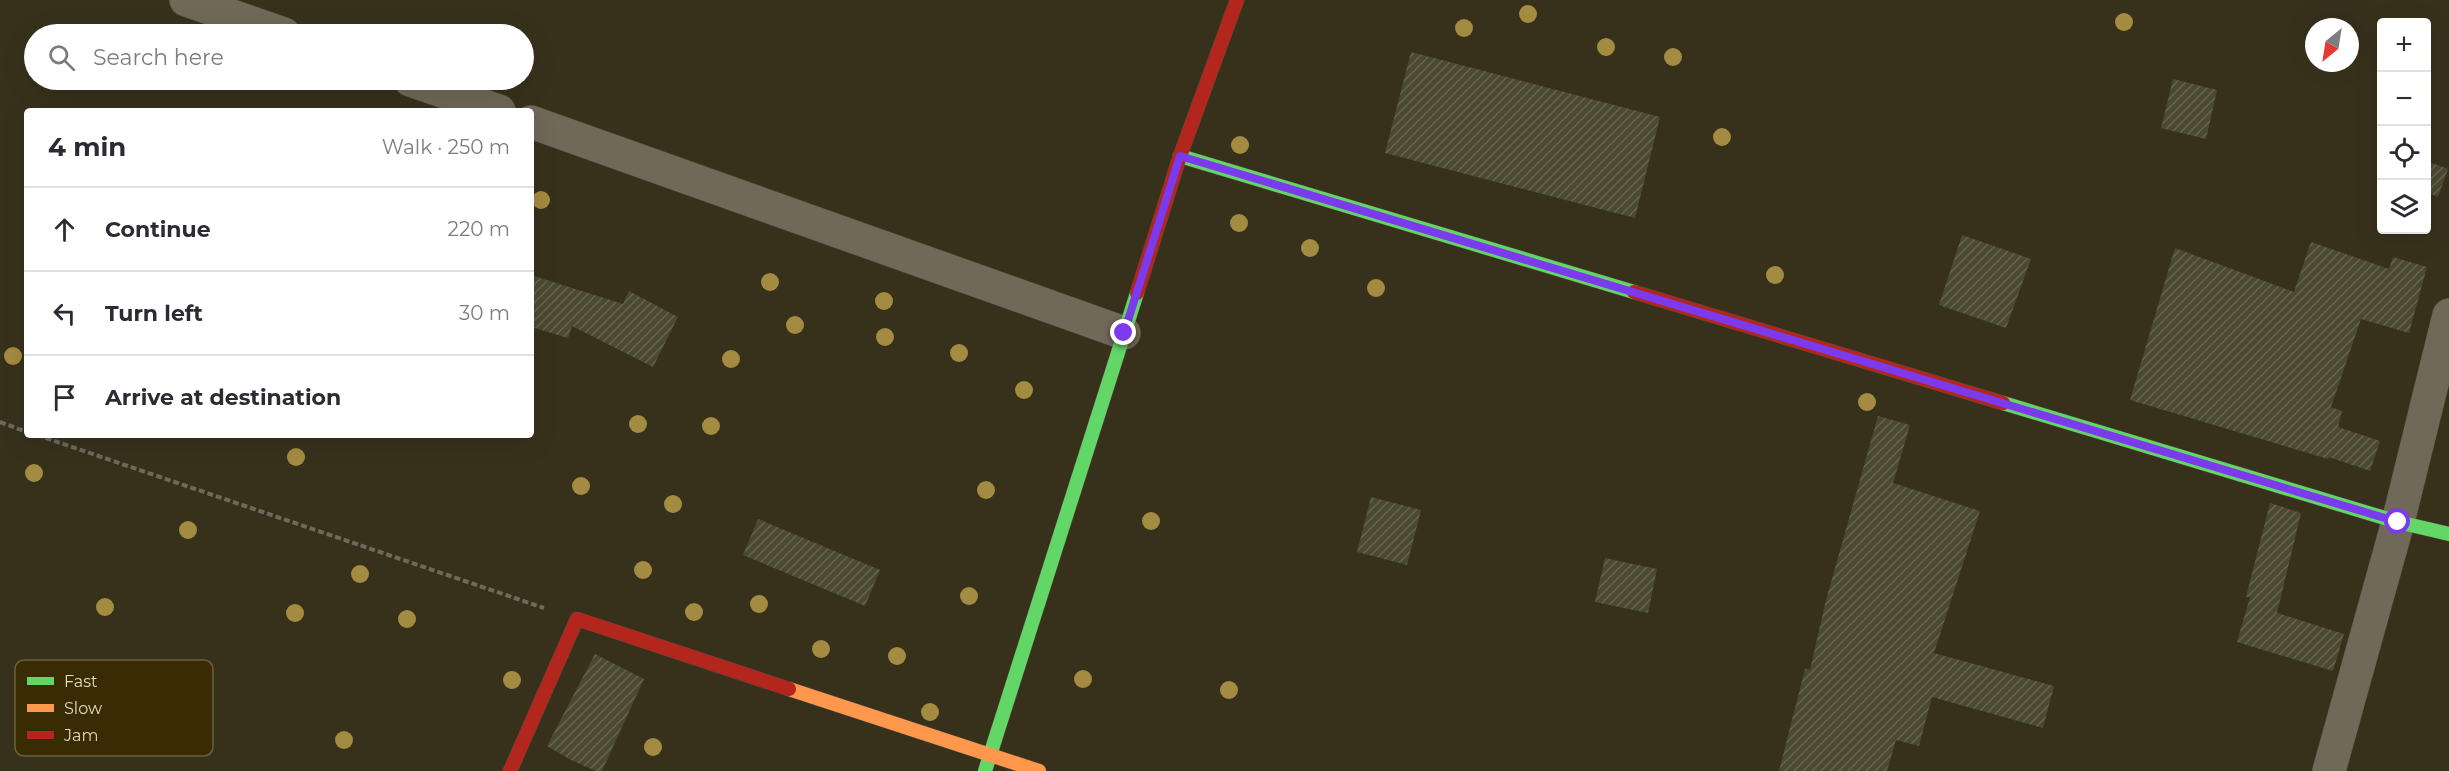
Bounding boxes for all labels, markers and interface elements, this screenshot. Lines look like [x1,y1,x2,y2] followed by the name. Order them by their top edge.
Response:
[2305,18,2359,72] north arrow
[2377,18,2431,234] map controls
[2377,18,2431,72] button: +
[24,24,534,90] search box
[45,41,78,74] icon: search
[93,44,224,71] text: Search here
[2377,72,2431,126] button: −
[2377,126,2431,180] button: locate
[48,131,126,163] text: 4 min
[382,135,510,159] text: Walk · 250 m
[2377,180,2431,234] button: layers
[48,213,81,246] icon: ahead
[105,216,211,243] text: Continue
[448,217,510,241] text: 220 m
[48,297,81,330] icon: left
[105,300,203,327] text: Turn left
[459,301,510,325] text: 30 m
[1110,319,1136,345] route end
[48,381,81,414] icon: arrive
[105,384,341,411] text: Arrive at destination
[2384,508,2410,534] route start
[15,660,213,756] legend
[64,672,98,691] text: Fast
[64,699,102,718] text: Slow
[63,726,98,745] text: Jam

